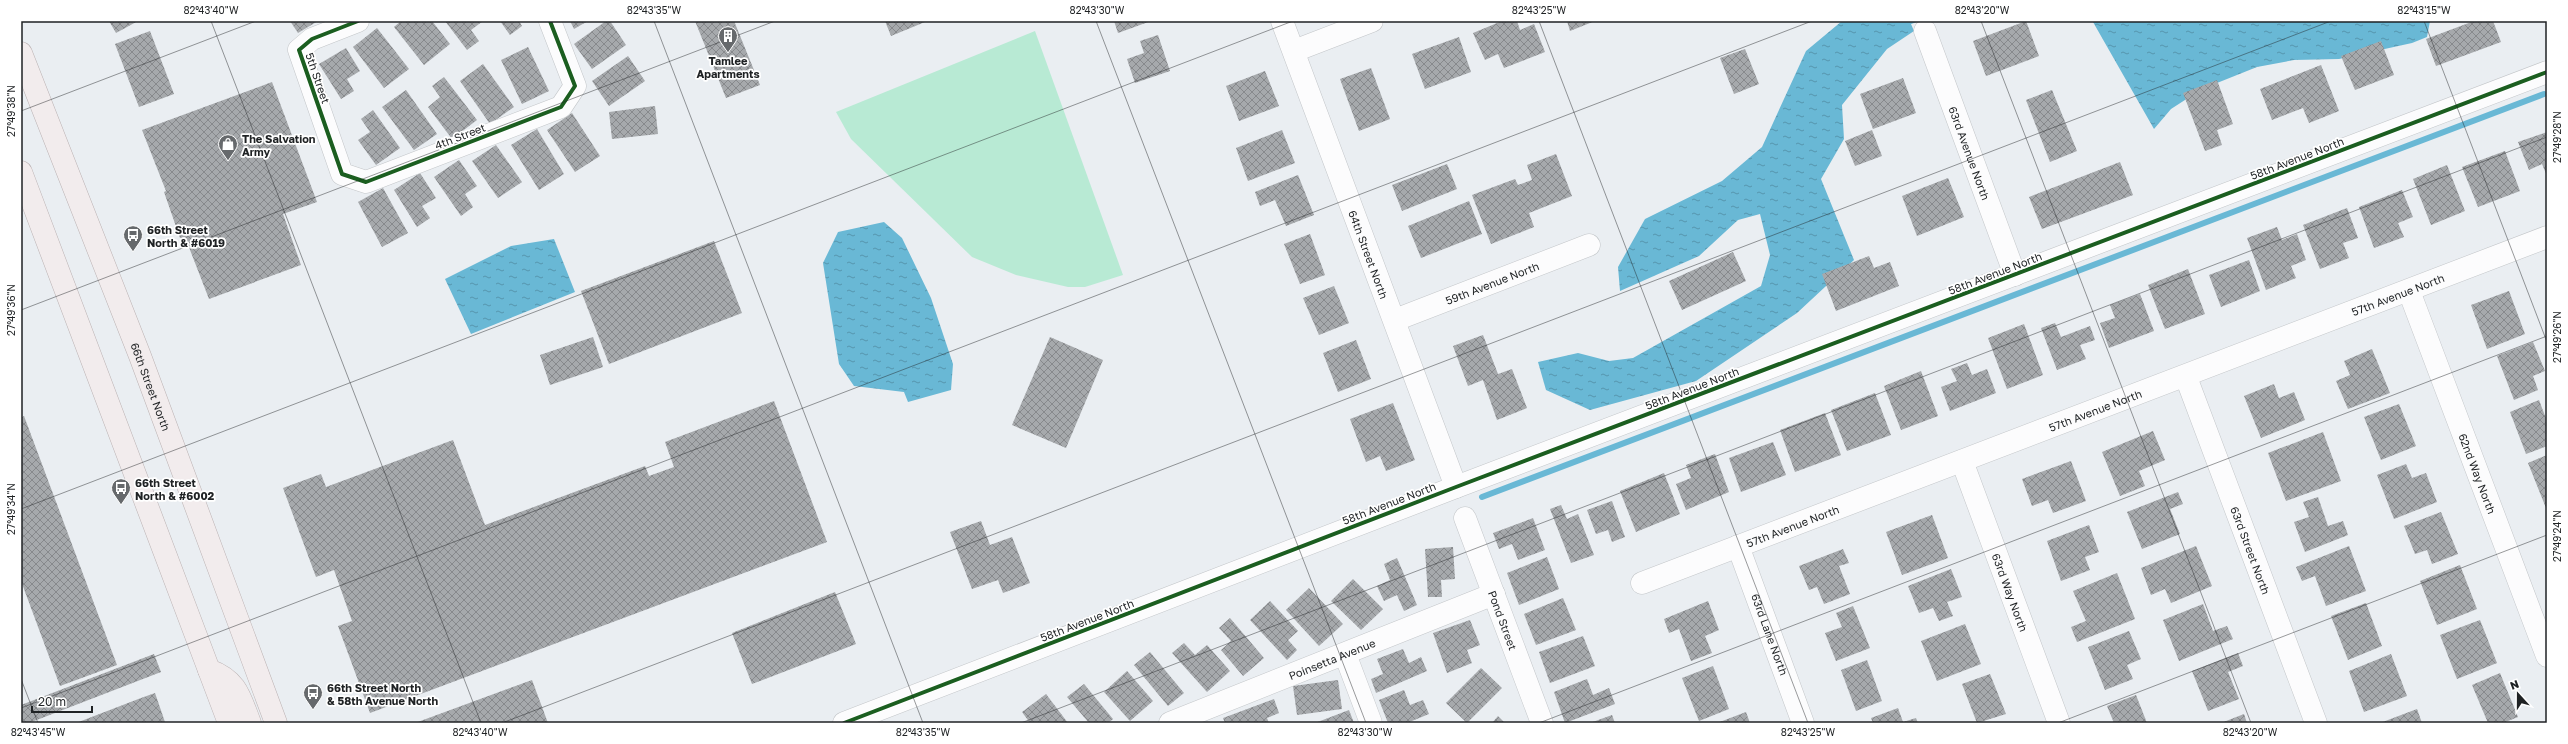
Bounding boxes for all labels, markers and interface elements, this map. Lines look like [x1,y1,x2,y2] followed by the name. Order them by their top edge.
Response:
[183,4,239,16] text: 82°43'40"W
[627,4,682,16] text: 82°43'35"W
[1070,4,1125,16] text: 82°43'30"W
[1512,4,1567,16] text: 82°43'25"W
[1955,4,2010,16] text: 82°43'20"W
[2397,4,2451,16] text: 82°43'15"W
[717,25,739,53] building icon: Tamlee Apartments
[303,51,333,105] street label: 5th Street
[696,54,760,80] place label: Tamlee Apartments
[5,85,17,137] text: 27°49'38"N
[1947,104,1993,202] street label: 63rd Avenue North
[2551,111,2563,163] text: 27°49'28"N
[433,120,487,152] street label: 4th Street
[242,132,316,158] place label: The Salvation Army
[217,133,239,161] shop icon: The Salvation Army
[2248,134,2346,182] street label: 58th Avenue North
[1347,208,1392,300] street label: 64th Street North
[147,223,225,249] place label: 66th Street North & #6019
[122,224,144,252] bus stop icon: 66th Street North & #6019
[1946,249,2044,297] street label: 58th Avenue North
[1443,259,1541,306] street label: 59th Avenue North
[2349,270,2446,318] street label: 57th Avenue North
[5,284,17,336] text: 27°49'36"N
[2551,311,2563,363] text: 27°49'26"N
[129,340,174,432] street label: 66th Street North
[1643,364,1741,412] street label: 58th Avenue North
[2047,386,2143,433] street label: 57th Avenue North
[2457,431,2499,515] street label: 62nd Way North
[135,476,215,502] place label: 66th Street North & #6002
[110,477,132,505] bus stop icon: 66th Street North & #6002
[1340,479,1438,527] street label: 58th Avenue North
[5,483,17,535] text: 27°49'34"N
[1744,502,1841,549] street label: 57th Avenue North
[2229,504,2273,596] street label: 63rd Street North
[2551,510,2563,562] text: 27°49'24"N
[1990,551,2031,633] street label: 63rd Way North
[1486,588,1520,652] street label: Pond Street
[1749,592,1791,677] street label: 63rd Lane North
[1038,596,1136,644] street label: 58th Avenue North
[1286,636,1377,682] street label: Poinsetta Avenue
[2498,674,2538,714] north arrow
[2508,677,2520,692] text: N
[327,681,439,707] place label: 66th Street North & 58th Avenue North
[302,682,324,710] bus stop icon: 66th Street North & 58th Avenue North
[32,688,92,714] scale bar
[38,694,66,709] text: 20 m
[11,726,66,738] text: 82°43'45"W
[452,726,508,738] text: 82°43'40"W
[896,726,951,738] text: 82°43'35"W
[1338,726,1393,738] text: 82°43'30"W
[1781,726,1836,738] text: 82°43'25"W
[2223,726,2278,738] text: 82°43'20"W

